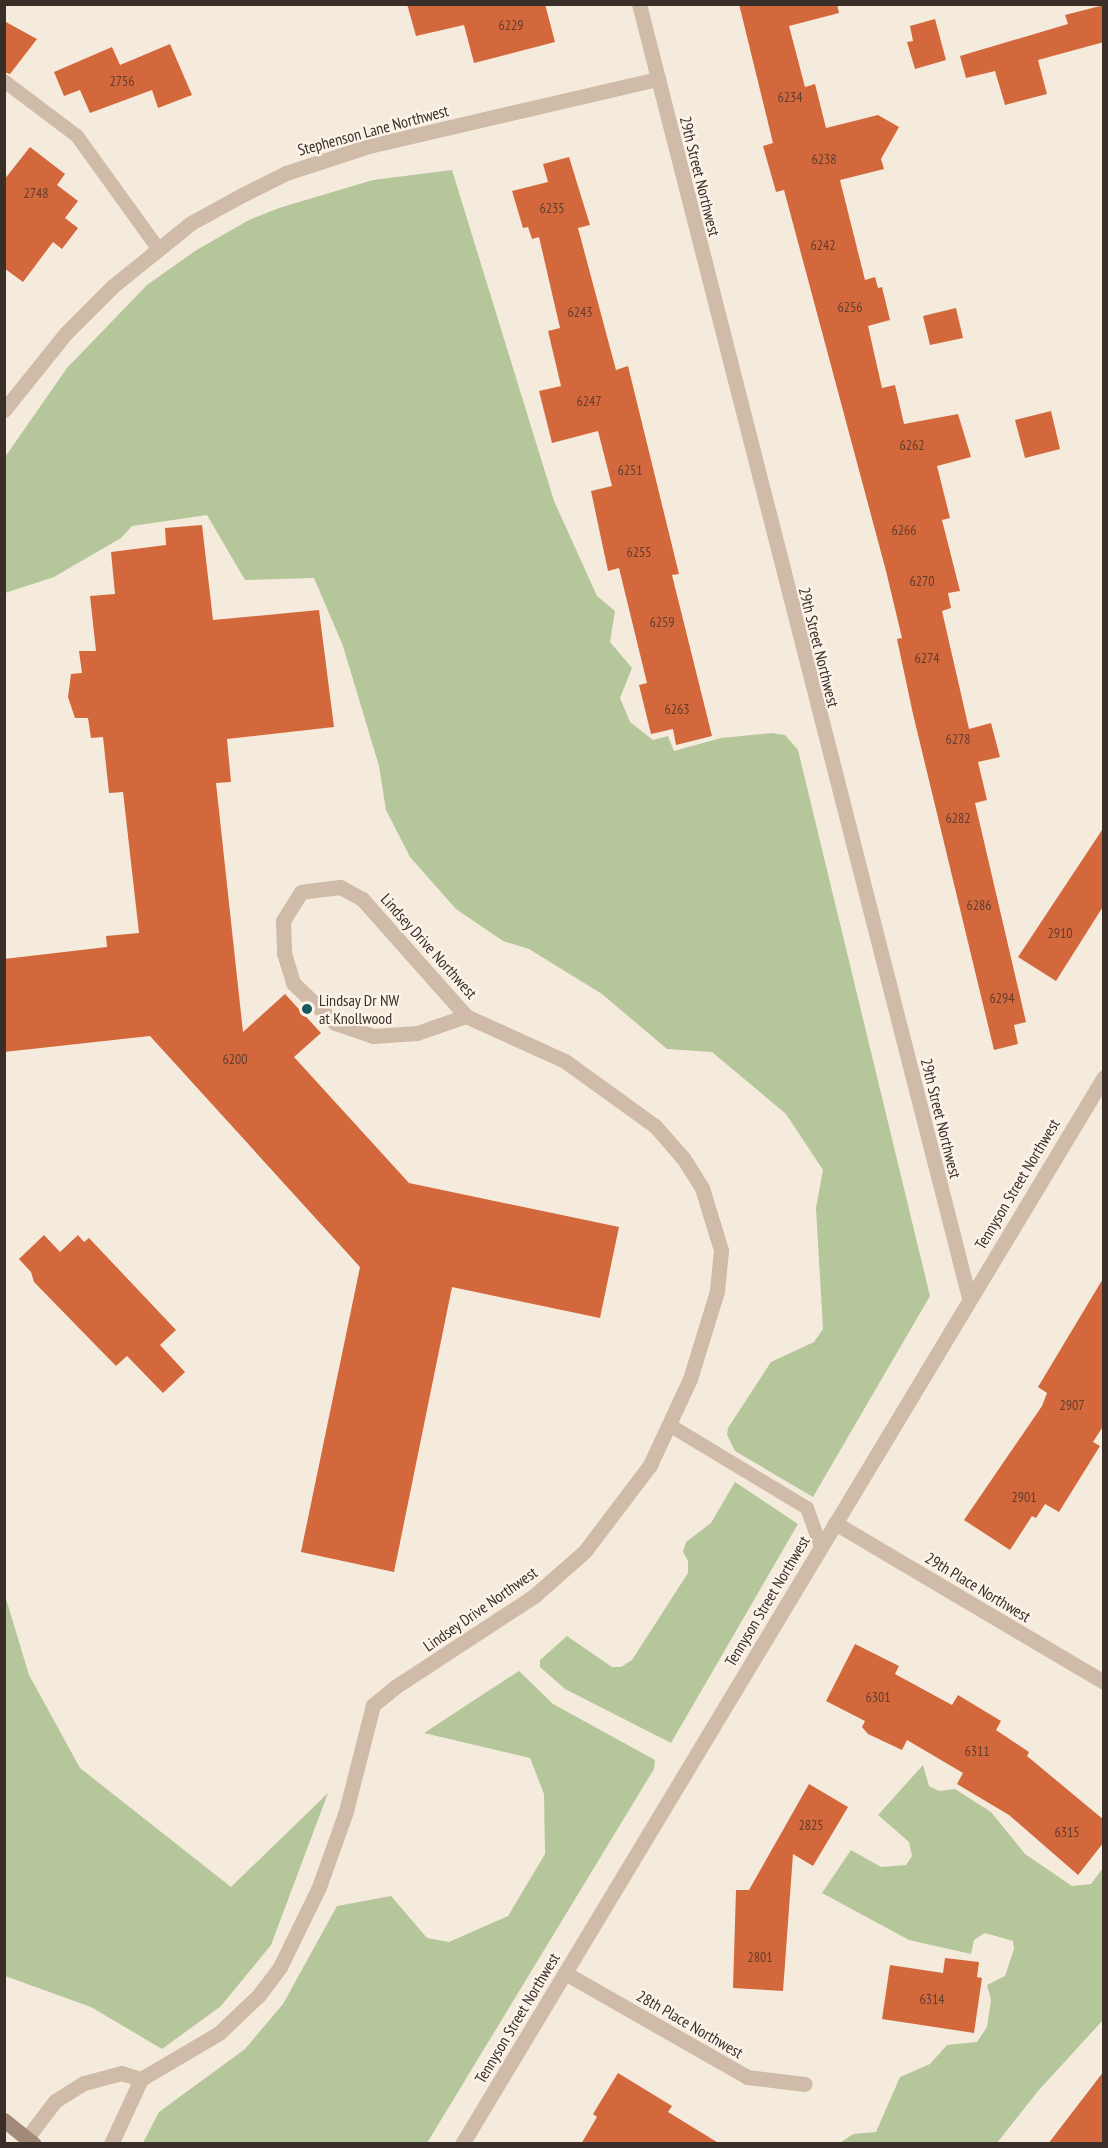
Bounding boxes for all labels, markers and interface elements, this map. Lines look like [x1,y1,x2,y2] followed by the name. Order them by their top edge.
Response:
[498,17,524,33] house number: 6229
[109,73,135,89] house number: 2756
[777,89,803,105] house number: 6234
[295,101,451,159] street label: Stephenson Lane Northwest
[676,114,724,238] street label: 29th Street Northwest
[811,151,837,167] house number: 6238
[23,185,49,201] house number: 2748
[539,200,565,216] house number: 6235
[810,237,836,253] house number: 6242
[837,299,863,315] house number: 6256
[567,304,593,320] house number: 6243
[576,393,602,409] house number: 6247
[899,437,925,453] house number: 6262
[617,462,643,478] house number: 6251
[891,522,917,538] house number: 6266
[626,544,652,560] house number: 6255
[909,573,935,589] house number: 6270
[795,585,843,709] street label: 29th Street Northwest
[649,614,675,630] house number: 6259
[914,650,940,666] house number: 6274
[664,701,690,717] house number: 6263
[945,731,971,747] house number: 6278
[945,810,971,826] house number: 6282
[377,889,481,1003] street label: Lindsey Drive Northwest
[966,897,992,913] house number: 6286
[1047,925,1073,941] house number: 2910
[319,990,400,1028] place label: Lindsay Dr NW at Knollwood
[989,990,1015,1006] house number: 6294
[300,1002,314,1016] marker: Lindsay Dr NW at Knollwood
[222,1051,248,1067] house number: 6200
[917,1056,965,1180] street label: 29th Street Northwest
[970,1115,1064,1253] street label: Tennyson Street Northwest
[1059,1397,1085,1413] house number: 2907
[1011,1489,1037,1505] house number: 2901
[720,1532,814,1670] street label: Tennyson Street Northwest
[922,1548,1034,1626] street label: 29th Place Northwest
[419,1562,541,1656] street label: Lindsey Drive Northwest
[865,1689,891,1705] house number: 6301
[964,1743,990,1759] house number: 6311
[798,1817,824,1833] house number: 2825
[1054,1824,1080,1840] house number: 6315
[470,1949,564,2087] street label: Tennyson Street Northwest
[747,1949,773,1965] house number: 2801
[633,1986,747,2062] street label: 28th Place Northwest
[919,1991,945,2007] house number: 6314

